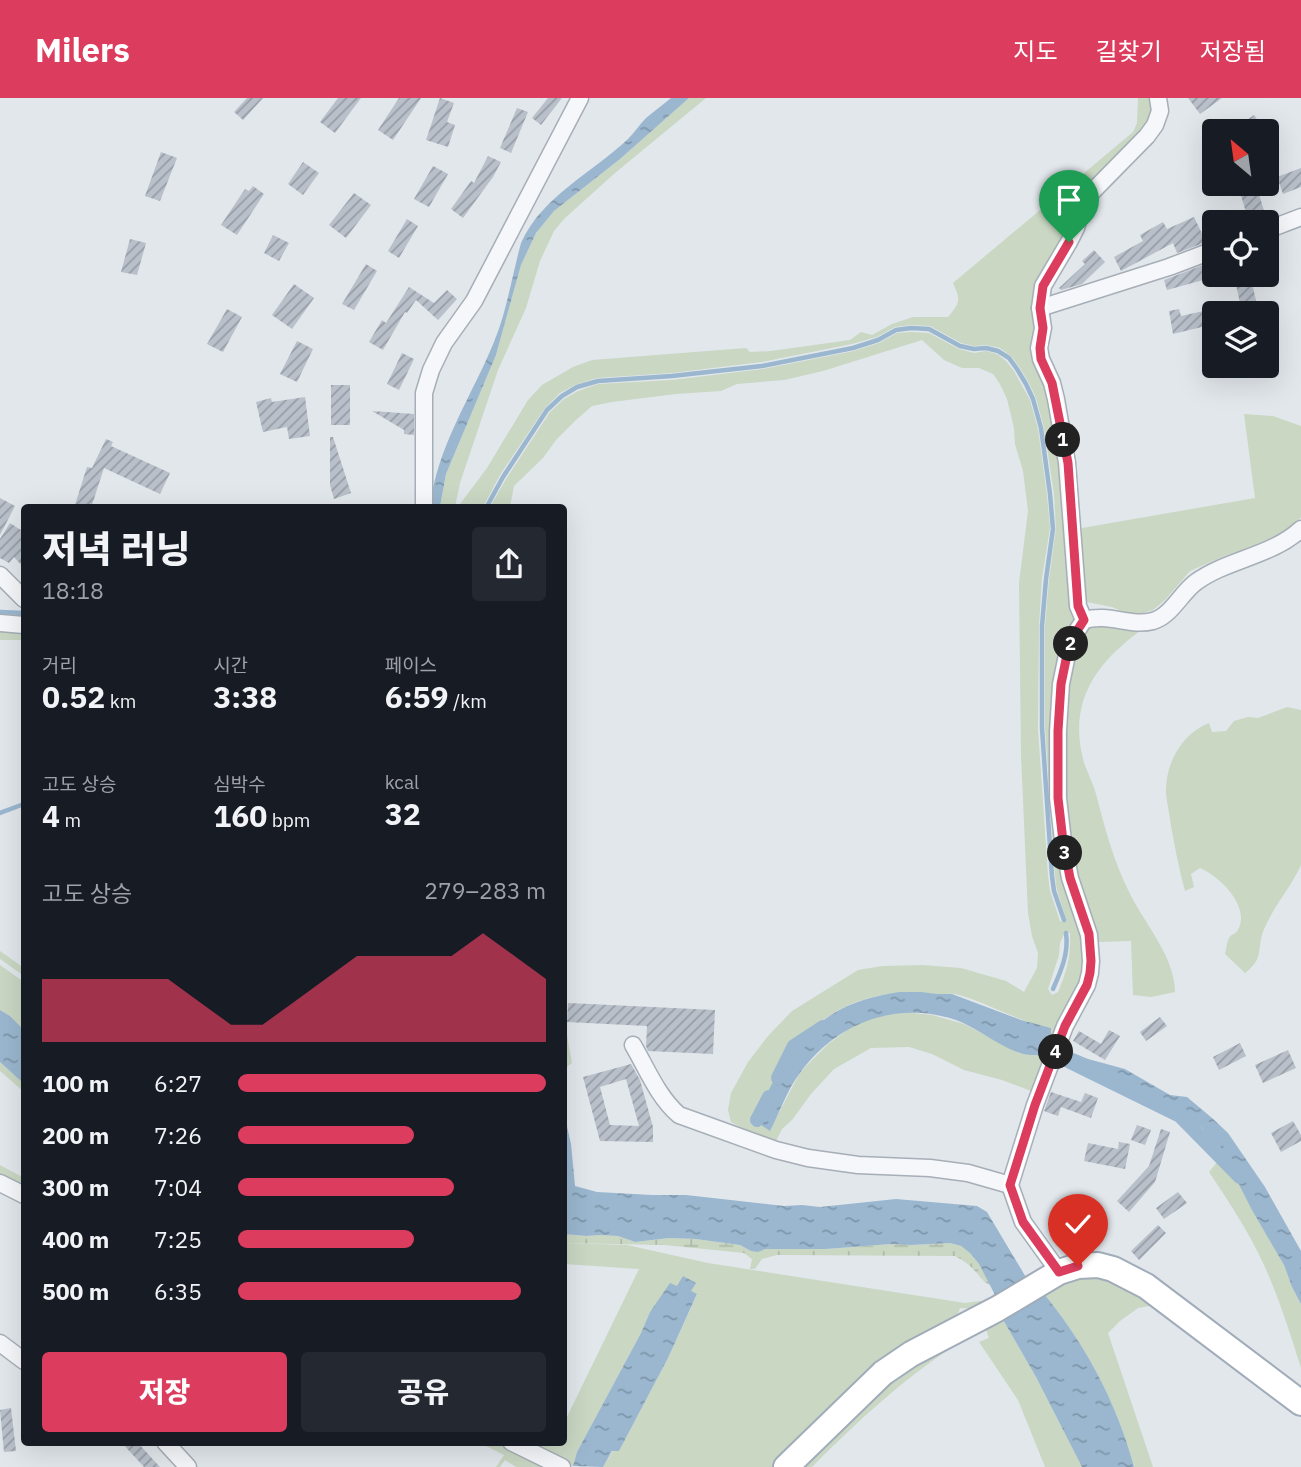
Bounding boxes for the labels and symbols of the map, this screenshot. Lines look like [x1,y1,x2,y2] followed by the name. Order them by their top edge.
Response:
[1202,119,1279,196] north arrow
[1039,170,1099,242] pin
[1046,422,1080,458] pin: 1
[1054,626,1088,662] pin: 2
[1048,836,1082,870] pin: 3
[1038,1034,1074,1070] pin: 4
[1048,1194,1108,1266] pin

